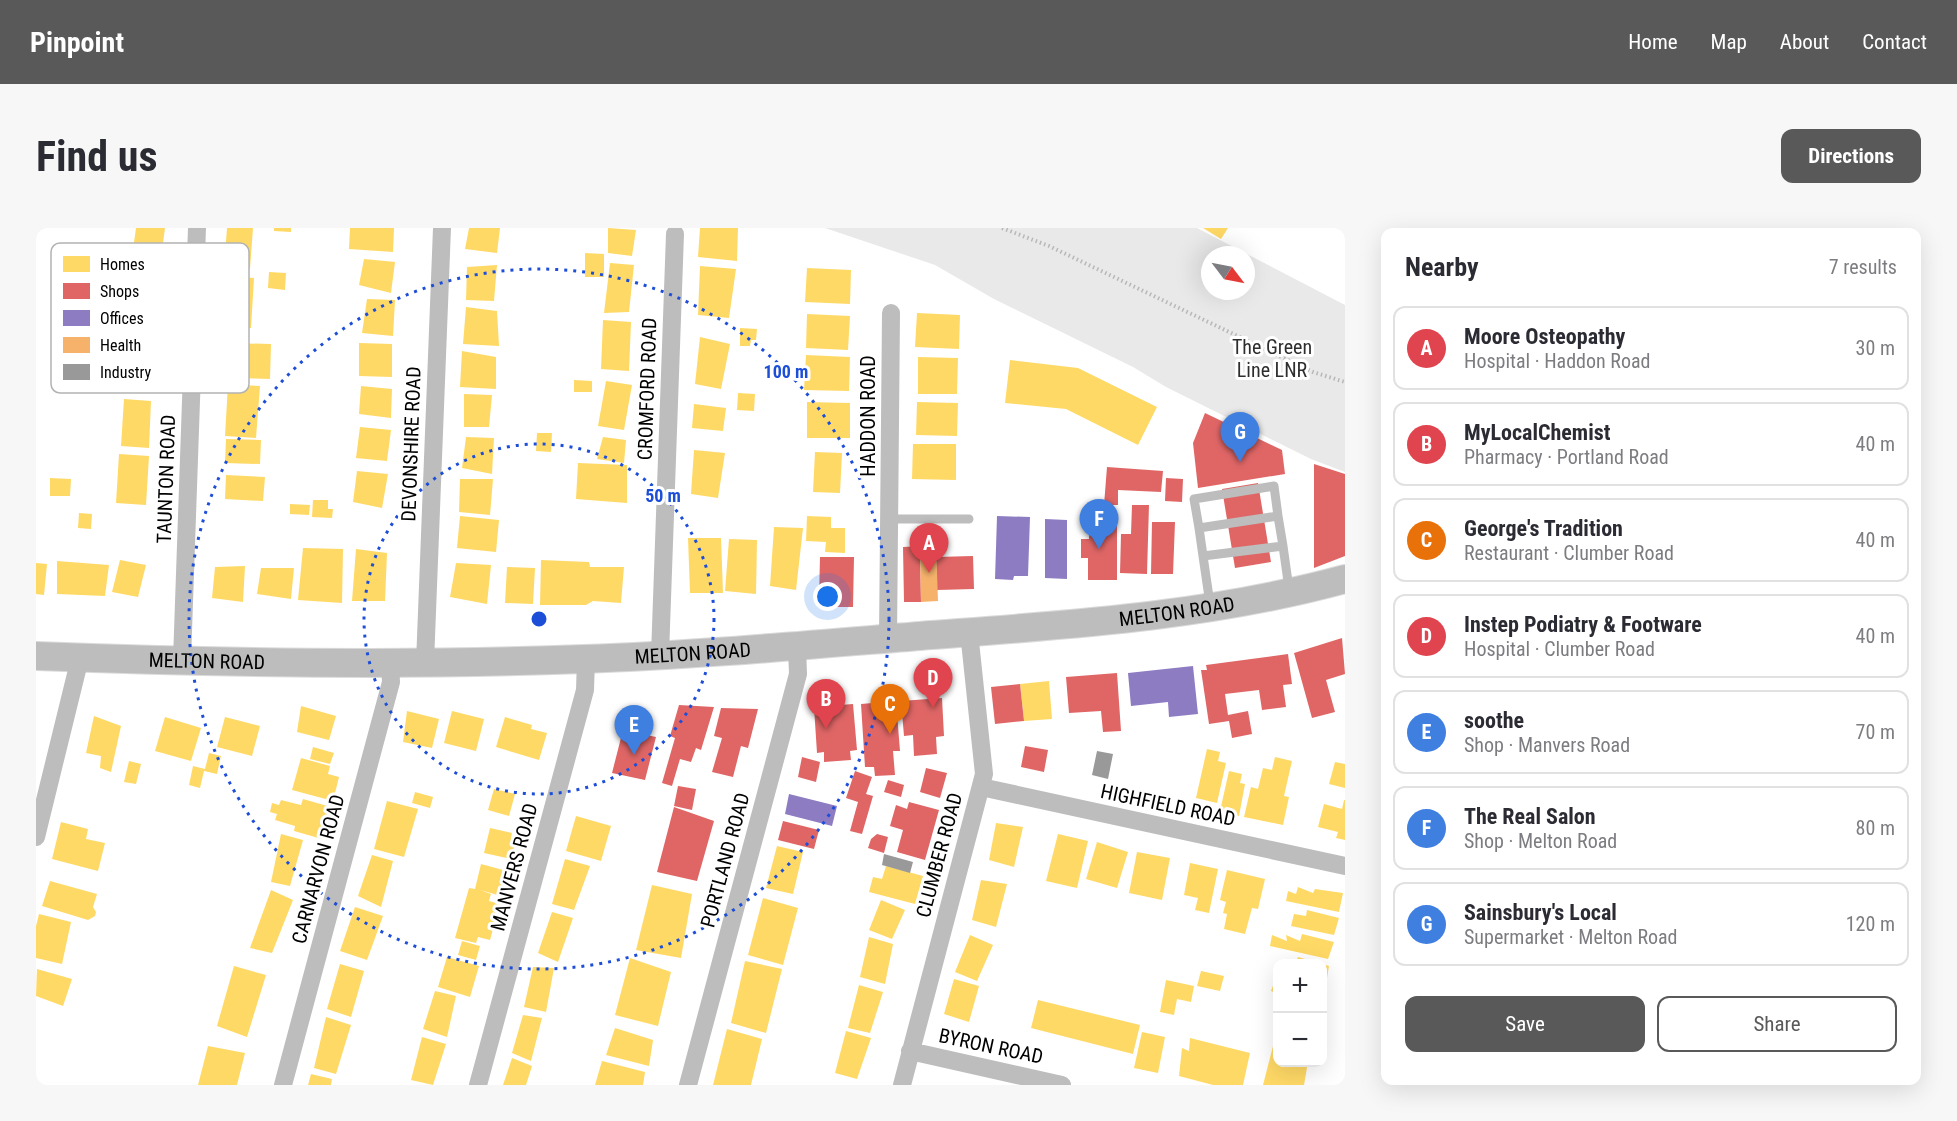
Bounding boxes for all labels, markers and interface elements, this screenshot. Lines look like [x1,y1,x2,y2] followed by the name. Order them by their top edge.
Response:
[30,26,124,59] text: Pinpoint
[1628,30,1678,54] text: Home
[1711,30,1747,54] text: Map
[1780,30,1829,54] text: About
[1862,30,1927,54] text: Contact
[1781,129,1921,183] button: Directions
[36,132,157,181] text: Find us
[51,243,249,393] legend
[1201,246,1255,300] north arrow
[1405,252,1479,282] text: Nearby
[100,255,145,274] text: Homes
[1829,255,1897,279] text: 7 results
[100,282,139,301] text: Shops
[100,309,144,328] text: Offices
[633,317,661,461] street label: CROMFORD ROAD
[1464,324,1625,349] text: Moore Osteopathy
[1232,335,1312,382] park label: The Green Line LNR
[100,336,141,355] text: Health
[1421,336,1432,360] text: A
[1856,336,1895,360] text: 30 m
[1464,349,1650,373] text: Hospital · Haddon Road
[856,355,880,477] street label: HADDON ROAD
[764,361,808,382] text: 100 m
[100,363,151,382] text: Industry
[396,366,426,522] street label: DEVONSHIRE ROAD
[1220,412,1260,462] pin: G
[152,414,180,544] street label: TAUNTON ROAD
[1464,420,1610,445] text: MyLocalChemist
[1421,432,1432,456] text: B
[1856,432,1895,456] text: 40 m
[1464,445,1669,469] text: Pharmacy · Portland Road
[645,485,681,506] text: 50 m
[1080,500,1118,549] pin: F
[1464,516,1623,541] text: George's Tradition
[910,524,948,573] pin: A
[1421,528,1432,552] text: C
[1856,528,1895,552] text: 40 m
[1464,541,1674,565] text: Restaurant · Clumber Road
[813,582,842,611] your location
[1118,592,1236,631] street label: MELTON ROAD
[529,609,549,629] centre of rings
[1464,612,1702,637] text: Instep Podiatry & Footware
[1421,624,1432,648] text: D
[1856,624,1895,648] text: 40 m
[634,637,752,669] street label: MELTON ROAD
[1464,637,1655,661] text: Hospital · Clumber Road
[148,648,265,674] street label: MELTON ROAD
[914,658,952,708] pin: D
[806,680,846,729] pin: B
[870,684,910,734] pin: C
[614,706,654,755] pin: E
[1464,708,1524,733] text: soothe
[1422,720,1431,744] text: E
[1856,720,1895,744] text: 70 m
[1464,733,1630,757] text: Shop · Manvers Road
[1098,779,1238,831] street label: HIGHFIELD ROAD
[696,790,754,930] street label: PORTLAND ROAD
[911,790,967,920] street label: CLUMBER ROAD
[287,792,349,946] street label: CARNARVON ROAD
[485,800,543,934] street label: MANVERS ROAD
[1464,804,1596,829] text: The Real Salon
[1422,816,1431,840] text: F
[1856,816,1895,840] text: 80 m
[1464,829,1617,853] text: Shop · Melton Road
[1464,900,1617,925] text: Sainsbury's Local
[1421,912,1432,936] text: G
[1846,912,1895,936] text: 120 m
[1464,925,1678,949] text: Supermarket · Melton Road
[1273,959,1327,1067] map controls
[1273,959,1327,1013] button: +
[1405,996,1645,1052] button: Save
[1657,996,1897,1052] button: Share
[1273,1013,1327,1067] button: −
[937,1023,1045,1069] street label: BYRON ROAD

